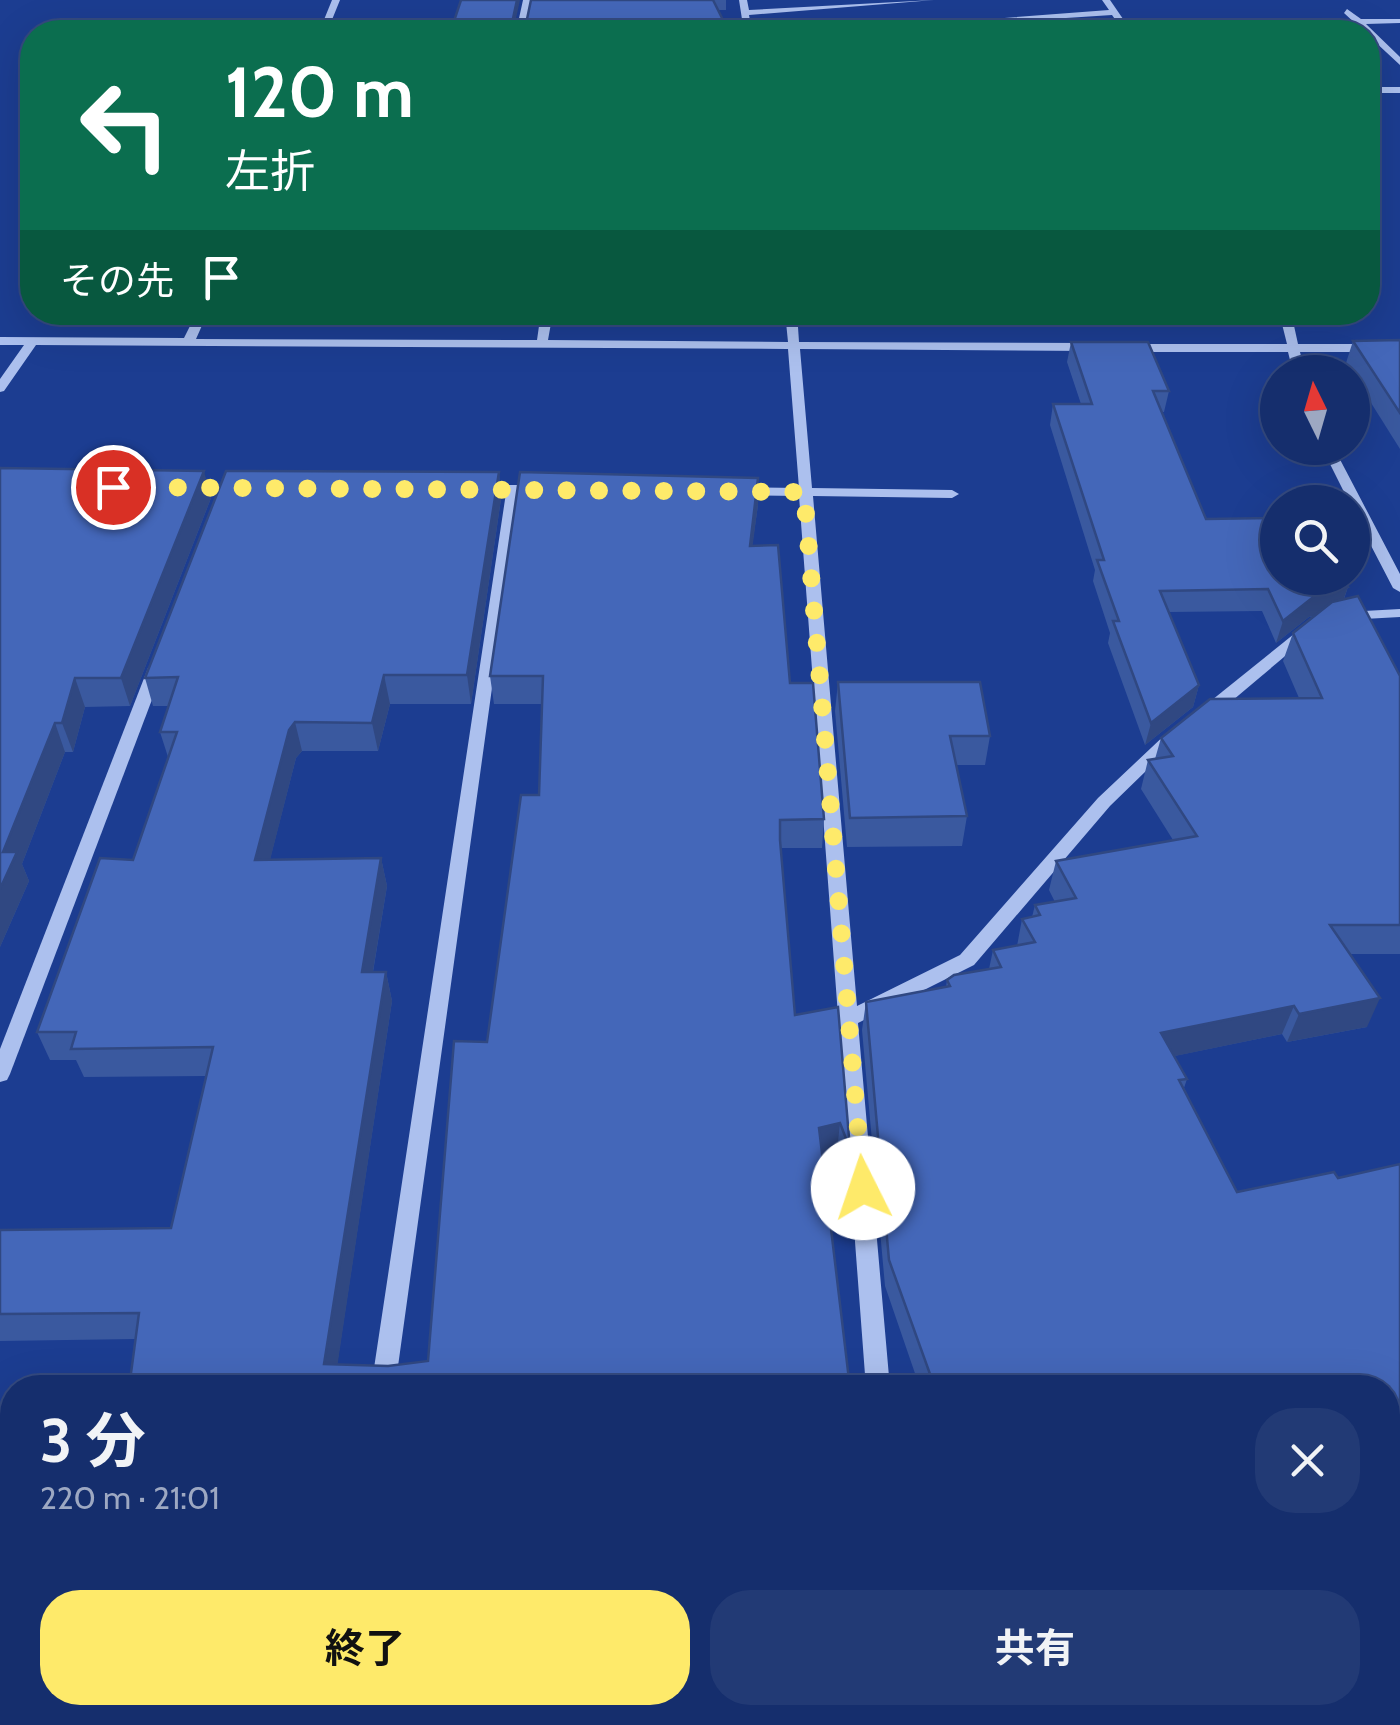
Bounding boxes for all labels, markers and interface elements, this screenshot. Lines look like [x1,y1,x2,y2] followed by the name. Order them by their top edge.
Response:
[225,49,414,135] text: 120 m
[60,60,190,190] icon: left
[225,144,315,198] text: 左折
[194,250,249,305] icon: arrive
[60,257,174,304] text: その先
[1260,355,1370,465] north arrow
[1260,355,1370,595] map controls
[71,445,156,530] pin
[86,460,141,515] icon: arrive
[1260,485,1370,595] button: search
[811,1136,915,1240] position arrow
[40,1404,146,1477] text: 3 分
[1255,1408,1360,1513] button: close
[40,1478,220,1517] text: 220 m · 21:01
[40,1590,690,1705] button: 終了
[710,1590,1360,1705] button: 共有

